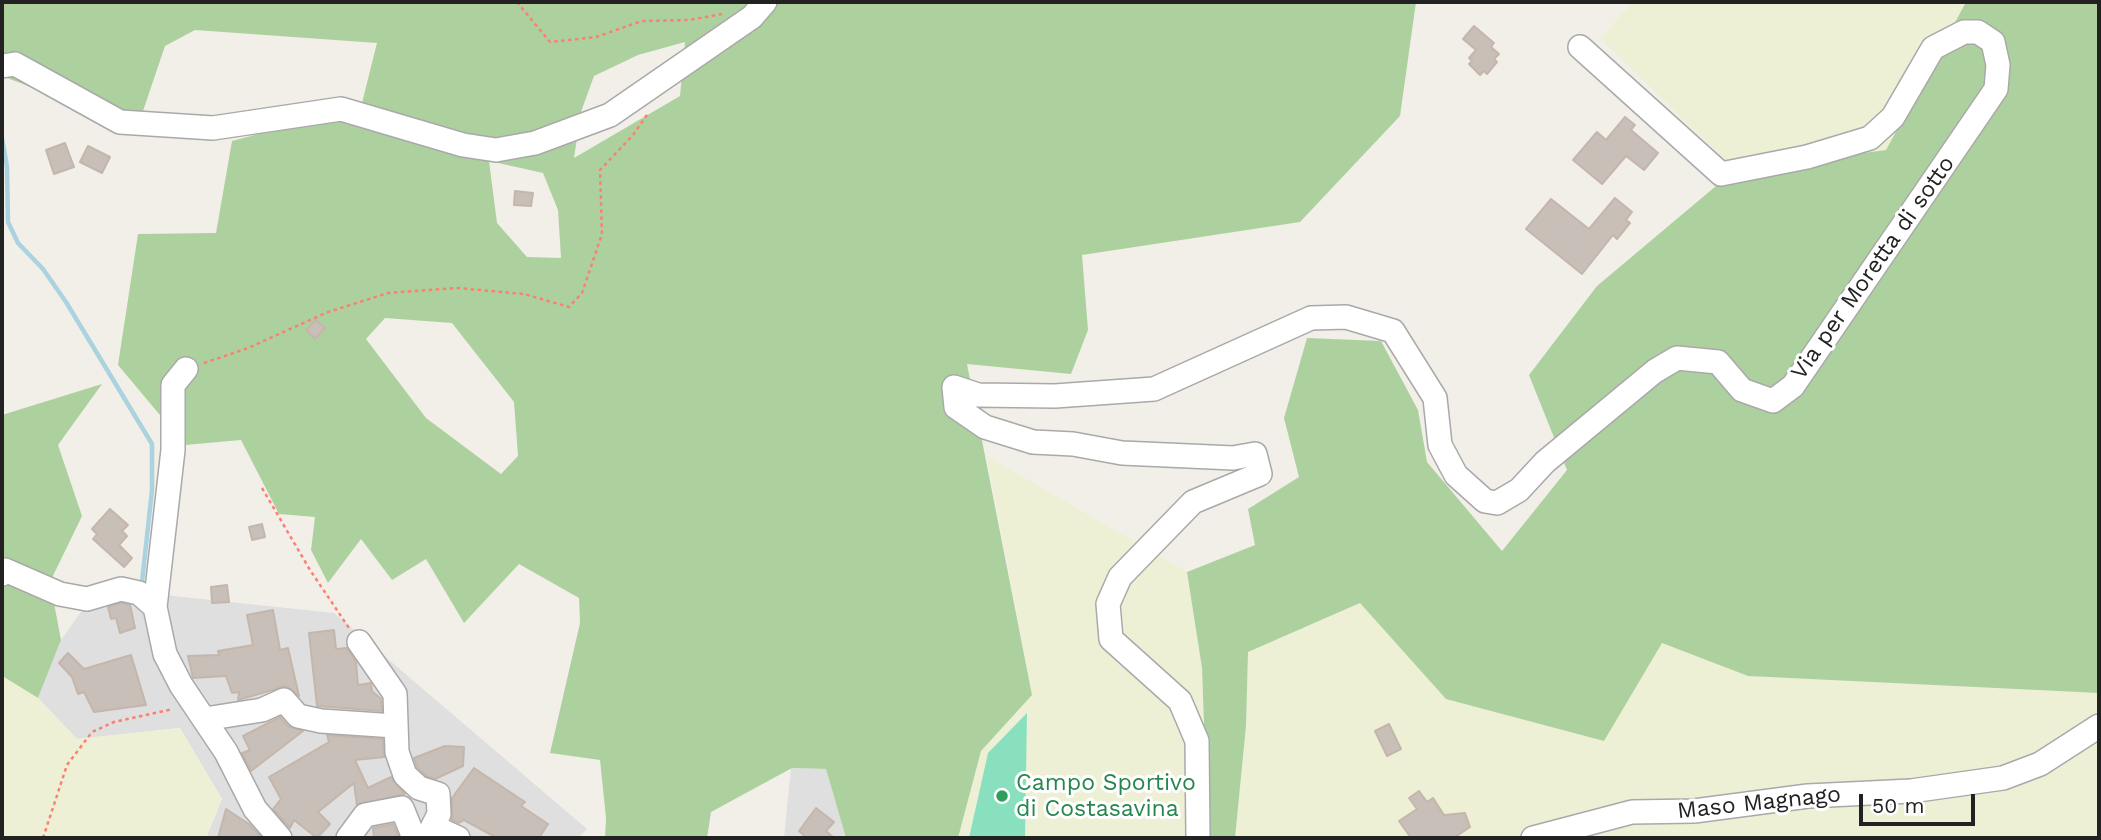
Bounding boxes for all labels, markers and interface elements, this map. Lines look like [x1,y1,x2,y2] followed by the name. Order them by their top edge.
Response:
[1785,151,1961,385] street label: Via per Moretta di sotto
[1016,769,1196,823] place label: Campo Sportivo di Costasavina
[1863,780,1979,824] scale bar
[1676,781,1842,825] street label: Maso Magnago
[994,788,1010,804] marker: Campo Sportivo di Costasavina
[1872,793,1924,818] text: 50 m

